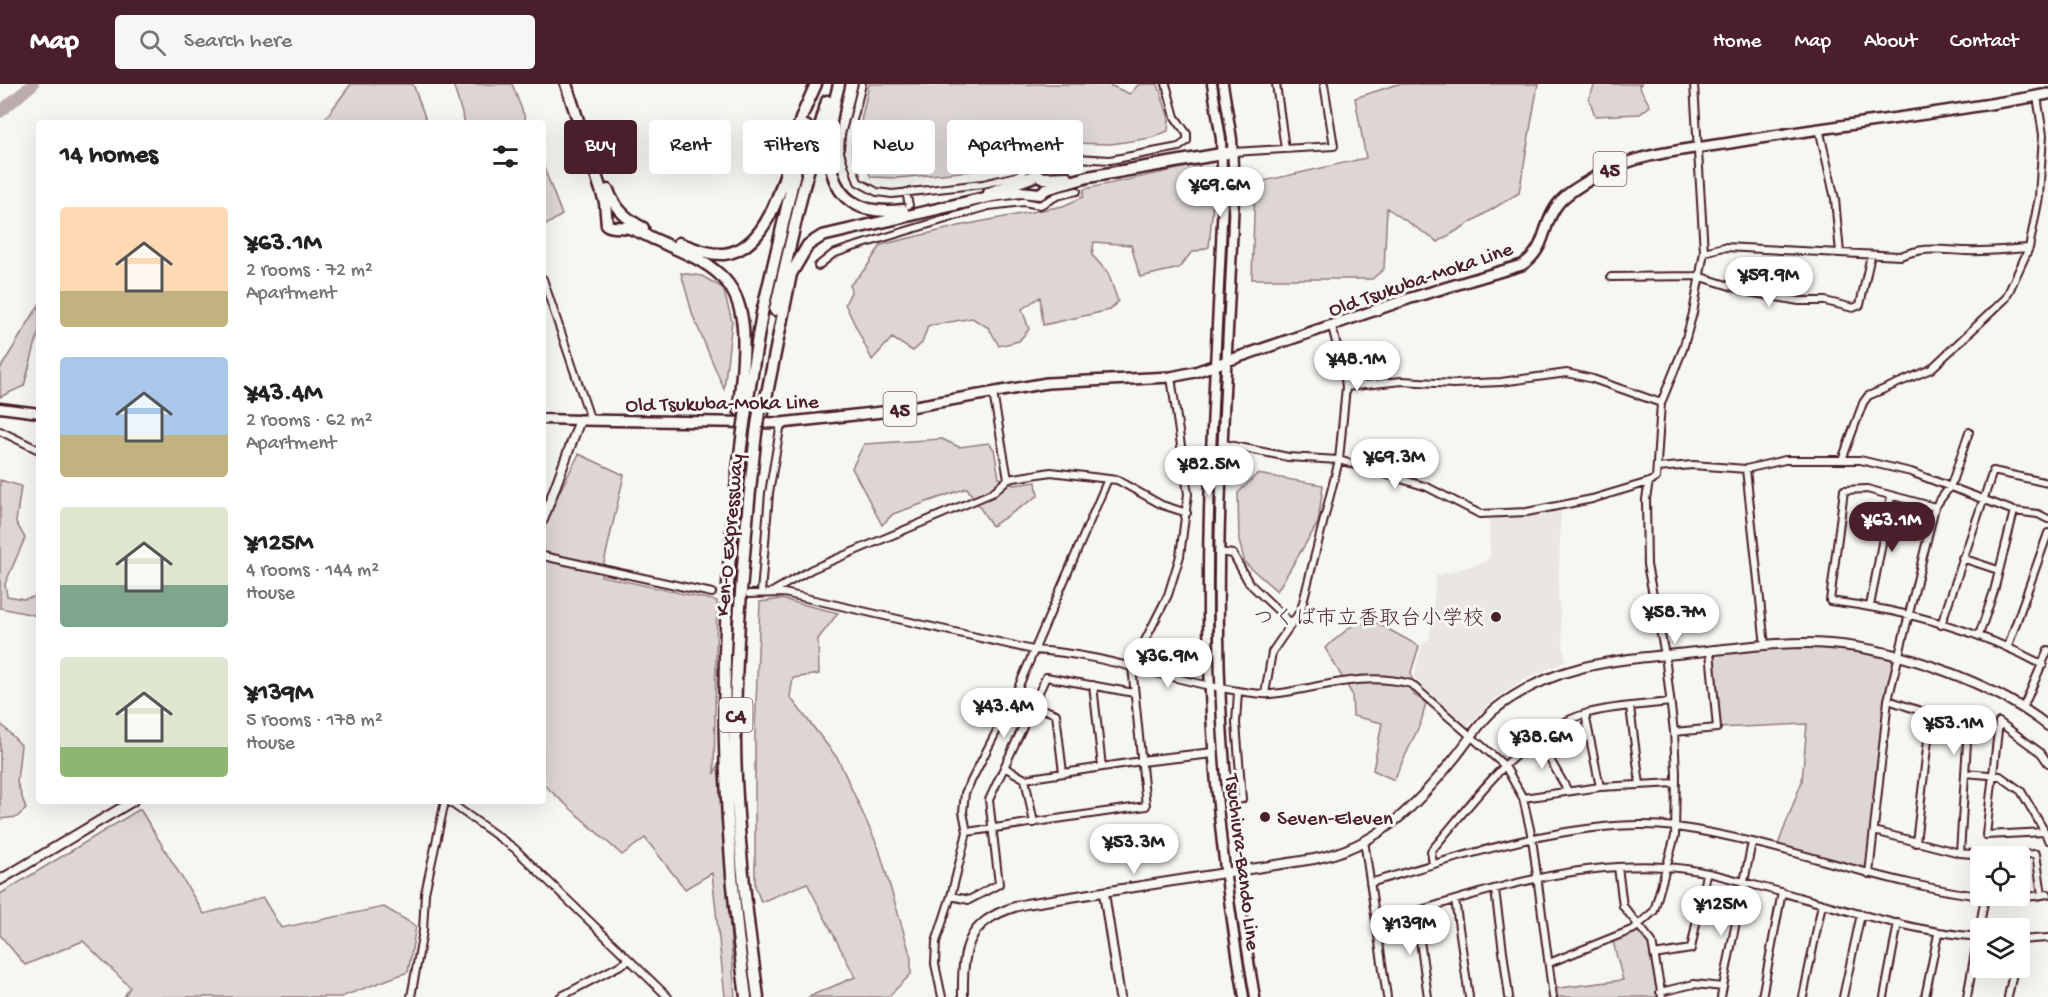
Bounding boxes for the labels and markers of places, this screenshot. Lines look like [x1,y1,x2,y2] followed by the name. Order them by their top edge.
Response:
[1171,167,1269,218] pin: ¥69.6M
[1720,257,1818,308] pin: ¥59.9M
[1308,341,1406,392] pin: ¥48.1M
[1346,439,1444,490] pin: ¥69.3M
[1160,446,1258,497] pin: ¥82.5M
[1843,502,1941,553] pin: ¥63.1M
[1626,594,1724,645] pin: ¥58.7M
[1253,607,1484,633] place label: つくば市立香取台小学校
[1489,610,1503,624] marker: つくば市立香取台小学校
[1119,638,1217,689] pin: ¥36.9M
[955,688,1053,739] pin: ¥43.4M
[1905,705,2003,756] pin: ¥53.1M
[1493,719,1591,770] pin: ¥38.6M
[1277,808,1393,833] place label: Seven-Eleven
[1258,810,1272,824] marker: Seven-Eleven
[1085,824,1183,875] pin: ¥53.3M
[1679,886,1763,937] pin: ¥125M
[1368,905,1452,956] pin: ¥139M

